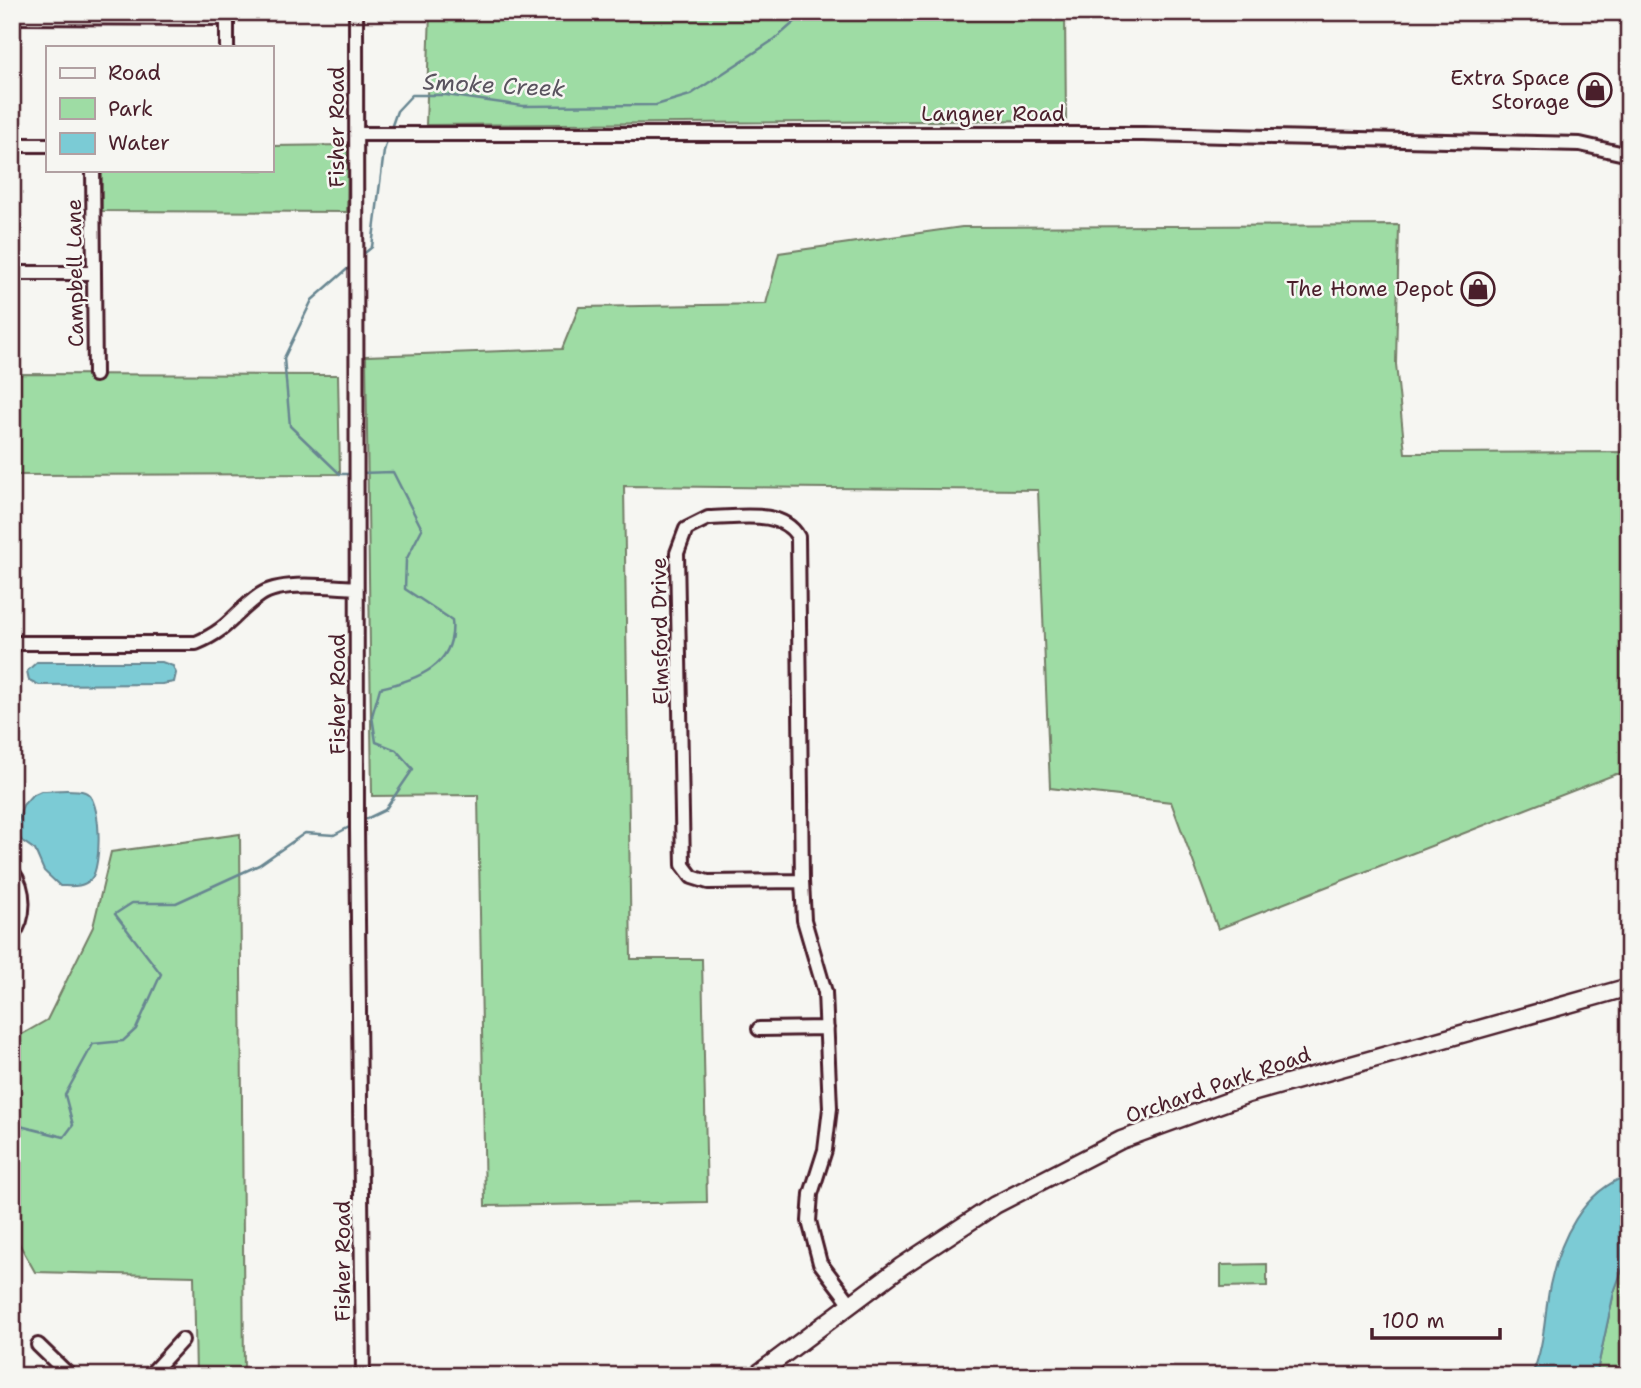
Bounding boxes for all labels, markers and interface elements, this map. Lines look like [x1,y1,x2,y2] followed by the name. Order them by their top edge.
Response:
[46,46,273,172] legend
[108,59,161,87] text: Road
[1450,64,1570,116] place label: Extra Space Storage
[323,66,351,188] street label: Fisher Road
[422,66,566,104] water label: Smoke Creek
[1576,71,1614,109] shop icon: Extra Space Storage
[108,95,153,123] text: Park
[921,100,1065,128] street label: Langner Road
[108,129,170,157] text: Water
[60,199,90,347] street label: Campbell Lane
[1459,270,1497,308] shop icon: The Home Depot
[1286,275,1454,303] place label: The Home Depot
[645,557,675,705] street label: Elmsford Drive
[324,633,352,755] street label: Fisher Road
[1122,1040,1314,1130] street label: Orchard Park Road
[329,1200,357,1322] street label: Fisher Road
[1372,1297,1499,1341] scale bar
[1382,1307,1445,1335] text: 100 m

